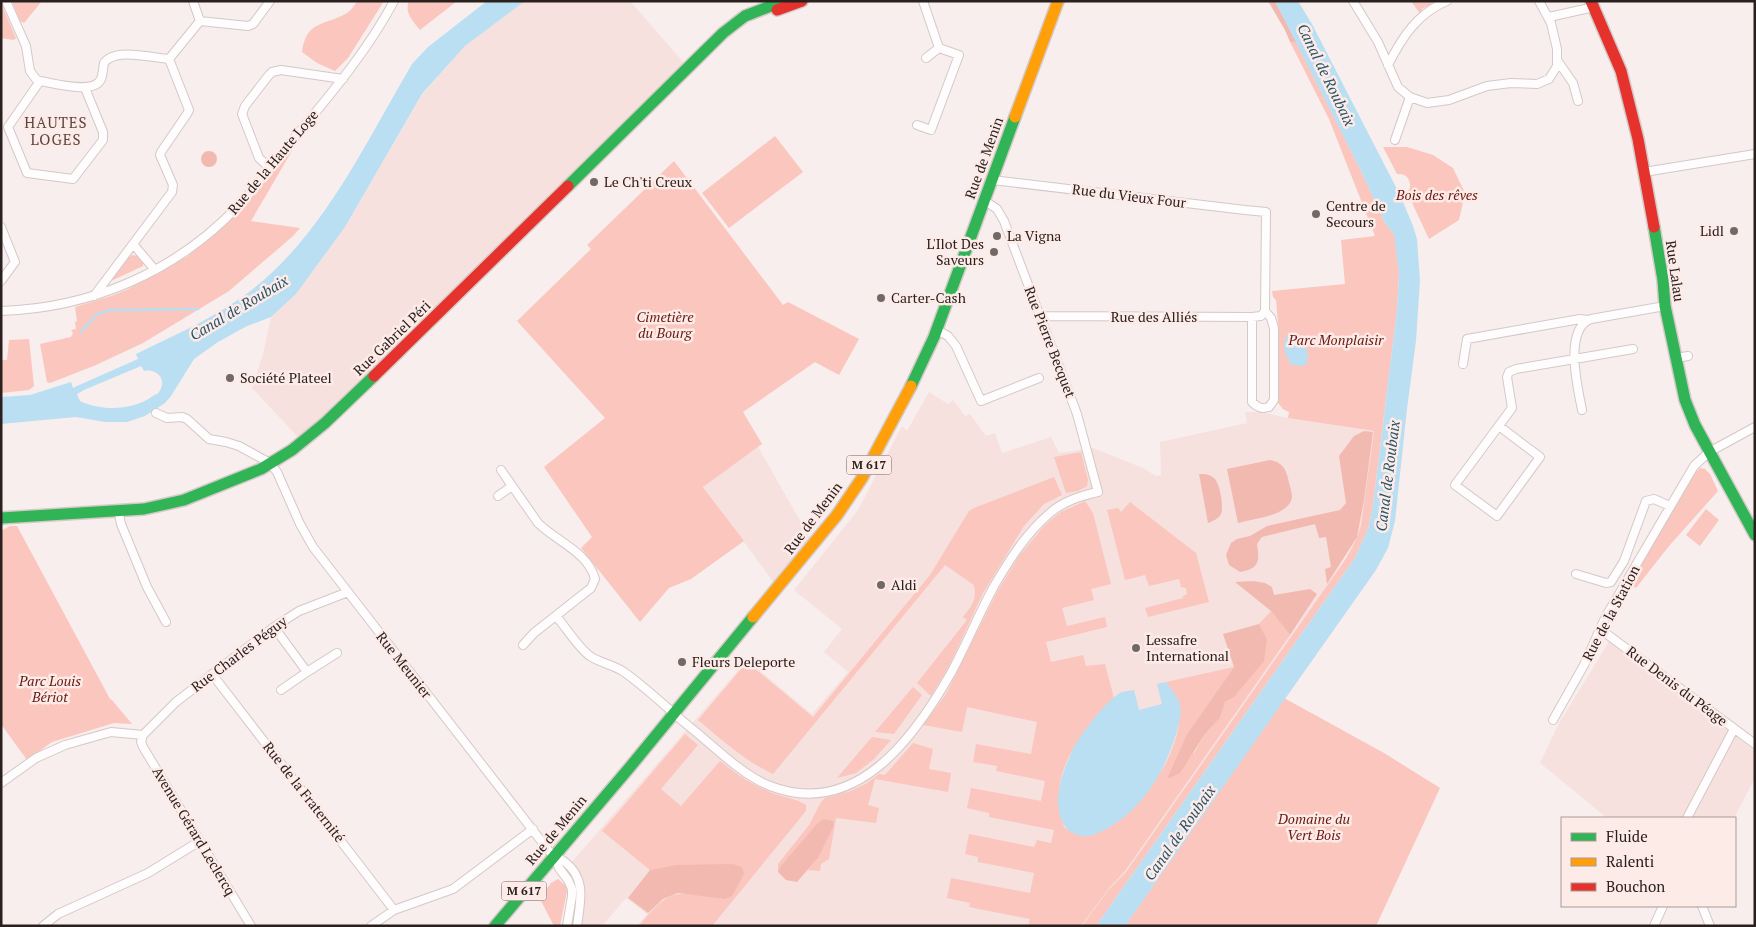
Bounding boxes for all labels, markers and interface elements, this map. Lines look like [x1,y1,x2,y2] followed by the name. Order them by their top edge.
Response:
[1293,20,1360,129] water label: Canal de Roubaix
[223,105,322,218] street label: Rue de la Haute Loge
[24,112,88,149] district label: HAUTES LOGES
[960,114,1007,201] street label: Rue de Menin
[604,172,693,191] place label: Le Ch'ti Creux
[588,176,600,188] marker: Le Ch'ti Creux
[1071,179,1188,212] street label: Rue du Vieux Four
[1395,185,1478,204] park label: Bois des rêves
[1326,196,1386,231] place label: Centre de Secours
[1310,208,1322,220] marker: Centre de Secours
[1700,221,1724,240] place label: Lidl
[1728,225,1740,237] marker: Lidl
[1007,226,1061,245] place label: La Vigna
[991,230,1003,242] marker: La Vigna
[927,234,984,269] place label: L'Ilot Des Saveurs
[1662,239,1689,303] street label: Rue Lalau
[988,246,1000,258] marker: L'Ilot Des Saveurs
[185,270,292,344] water label: Canal de Roubaix
[1020,283,1081,401] street label: Rue Pierre Becquet
[891,288,966,307] place label: Carter-Cash
[875,292,887,304] marker: Carter-Cash
[349,296,434,379] street label: Rue Gabriel Péri
[636,307,694,342] park label: Cimetière du Bourg
[1111,307,1197,326] street label: Rue des Alliés
[1288,330,1384,349] park label: Parc Monplaisir
[240,368,332,387] place label: Société Plateel
[224,372,236,384] marker: Société Plateel
[1370,419,1404,533] water label: Canal de Roubaix
[846,456,892,474] road number: M 617
[779,477,846,558] street label: Rue de Menin
[1577,561,1644,664] street label: Rue de la Station
[891,575,917,594] place label: Aldi
[875,579,887,591] marker: Aldi
[187,611,291,696] street label: Rue Charles Péguy
[372,627,437,702] street label: Rue Meunier
[1146,630,1229,665] place label: Lessafre International
[1623,641,1732,730] street label: Rue Denis du Péage
[1130,642,1142,654] marker: Lessafre International
[692,652,795,671] place label: Fleurs Deleporte
[676,656,688,668] marker: Fleurs Deleporte
[18,671,81,706] park label: Parc Louis Bériot
[259,737,350,846] street label: Rue de la Fraternité
[148,763,241,899] street label: Avenue Gérard Leclercq
[1139,781,1220,884] water label: Canal de Roubaix
[521,790,591,869] street label: Rue de Menin
[1277,809,1350,844] park label: Domaine du Vert Bois
[1561,817,1736,907] legend
[1606,826,1648,846] text: Fluide
[1606,851,1654,871] text: Ralenti
[1606,876,1665,896] text: Bouchon
[502,881,546,900] road number: M 617

